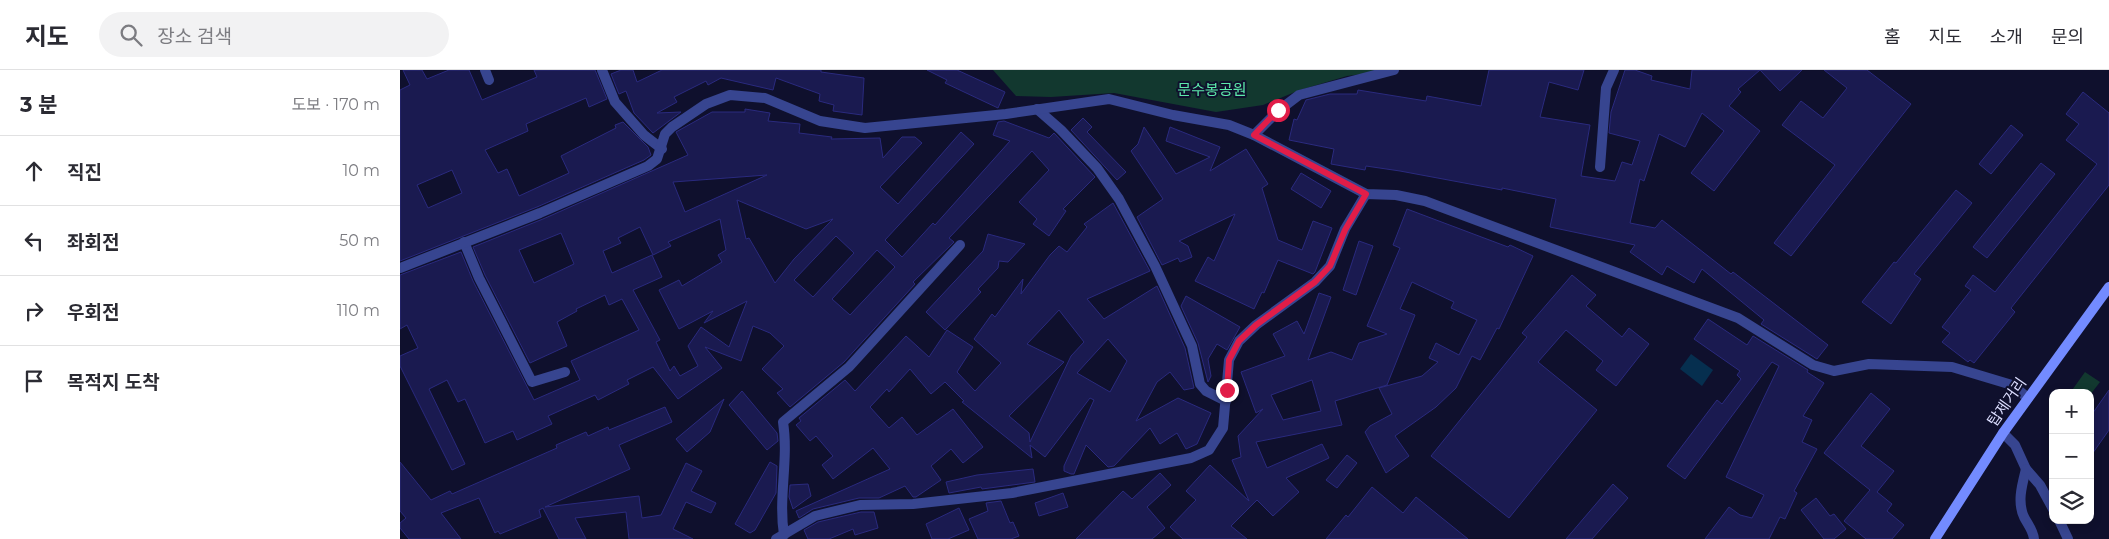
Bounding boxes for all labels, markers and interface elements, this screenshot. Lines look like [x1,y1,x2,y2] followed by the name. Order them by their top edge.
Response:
[99,12,449,57] search box
[117,21,145,49] icon: search
[25,22,69,51] text: 지도
[157,25,232,48] text: 장소 검색
[1884,26,1901,48] text: 홈
[1929,26,1962,48] text: 지도
[1990,26,2023,48] text: 소개
[2051,26,2084,48] text: 문의
[1177,80,1247,99] park label: 문수봉공원
[20,92,58,117] text: 3 분
[292,95,380,114] text: 도보 · 170 m
[1267,99,1290,122] route start
[20,157,48,185] icon: ahead
[67,161,102,184] text: 직진
[342,161,380,180] text: 10 m
[20,227,48,255] icon: left
[67,231,119,254] text: 좌회전
[339,231,380,250] text: 50 m
[20,297,48,325] icon: right
[67,301,119,324] text: 우회전
[337,301,380,320] text: 110 m
[20,367,48,395] icon: arrive
[67,371,160,394] text: 목적지 도착
[1983,374,2030,430] street label: 탑제거리
[1216,379,1239,402] route end
[2049,389,2094,524] map controls
[2049,389,2094,434] button: +
[2049,434,2094,479] button: −
[2049,479,2094,524] button: layers

